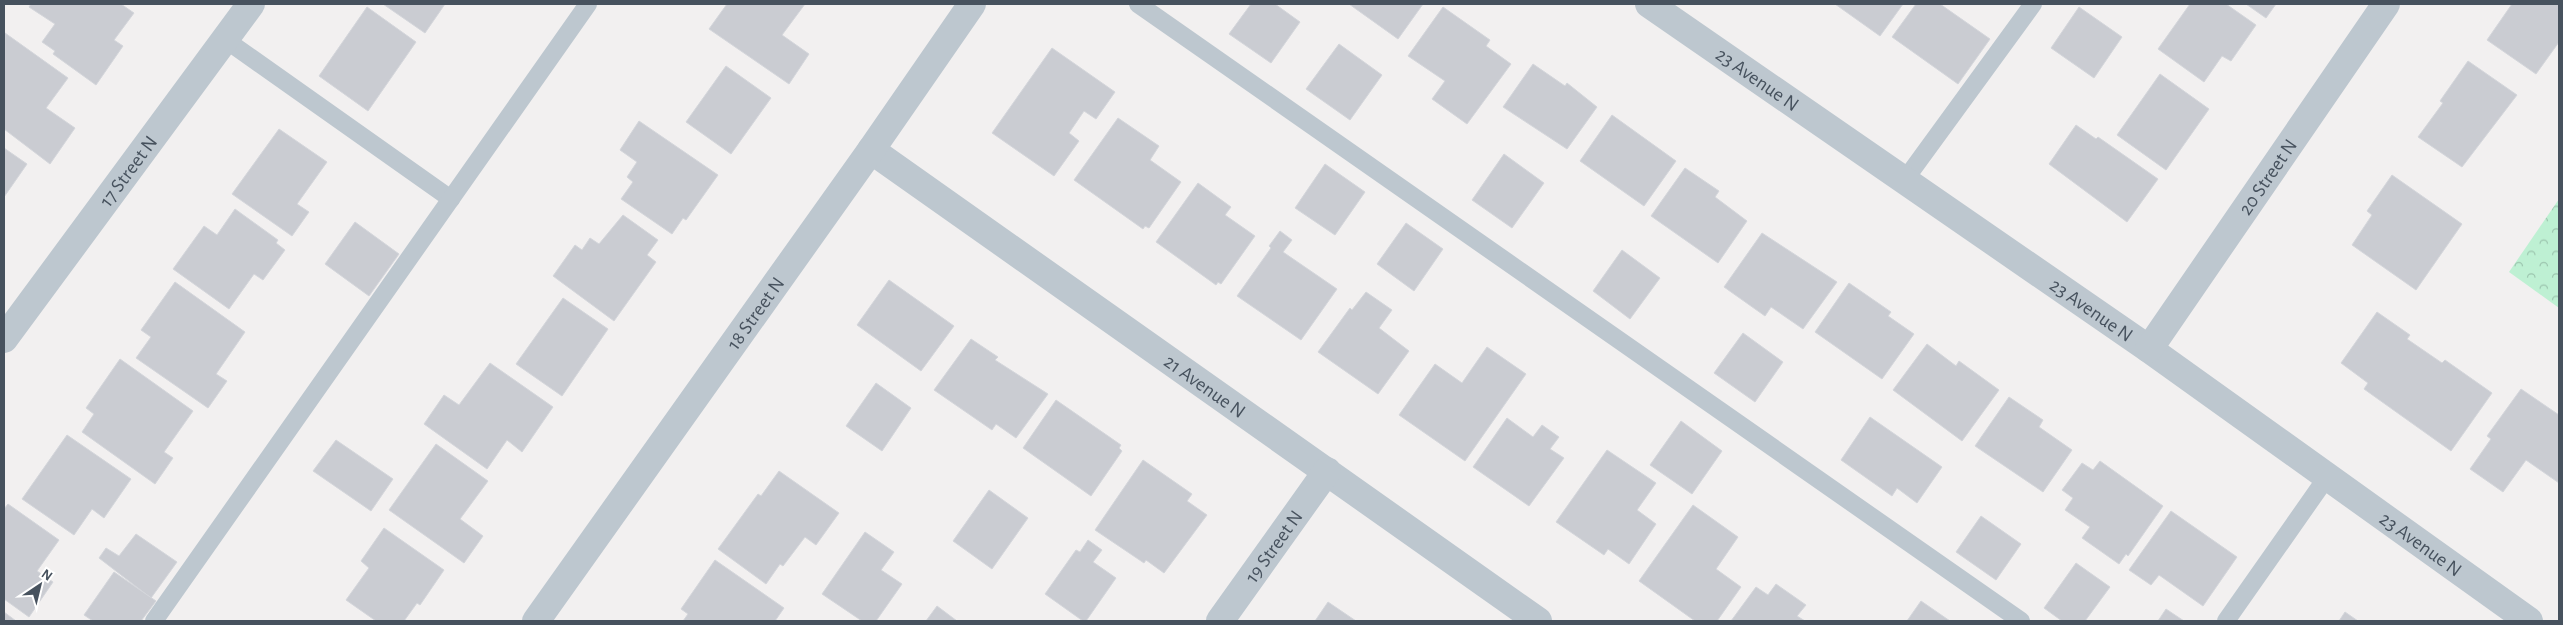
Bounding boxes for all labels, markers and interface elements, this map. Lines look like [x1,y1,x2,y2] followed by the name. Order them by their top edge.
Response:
[1712,44,1802,115] street label: 23 Avenue N
[96,132,161,211] street label: 17 Street N
[2235,136,2301,219] street label: 20 Street N
[723,274,788,353] street label: 18 Street N
[2046,275,2136,346] street label: 23 Avenue N
[1160,351,1249,422] street label: 21 Avenue N
[1242,507,1307,587] street label: 19 Street N
[2376,508,2465,581] street label: 23 Avenue N
[15,560,65,610] north arrow
[39,567,55,584] text: N

